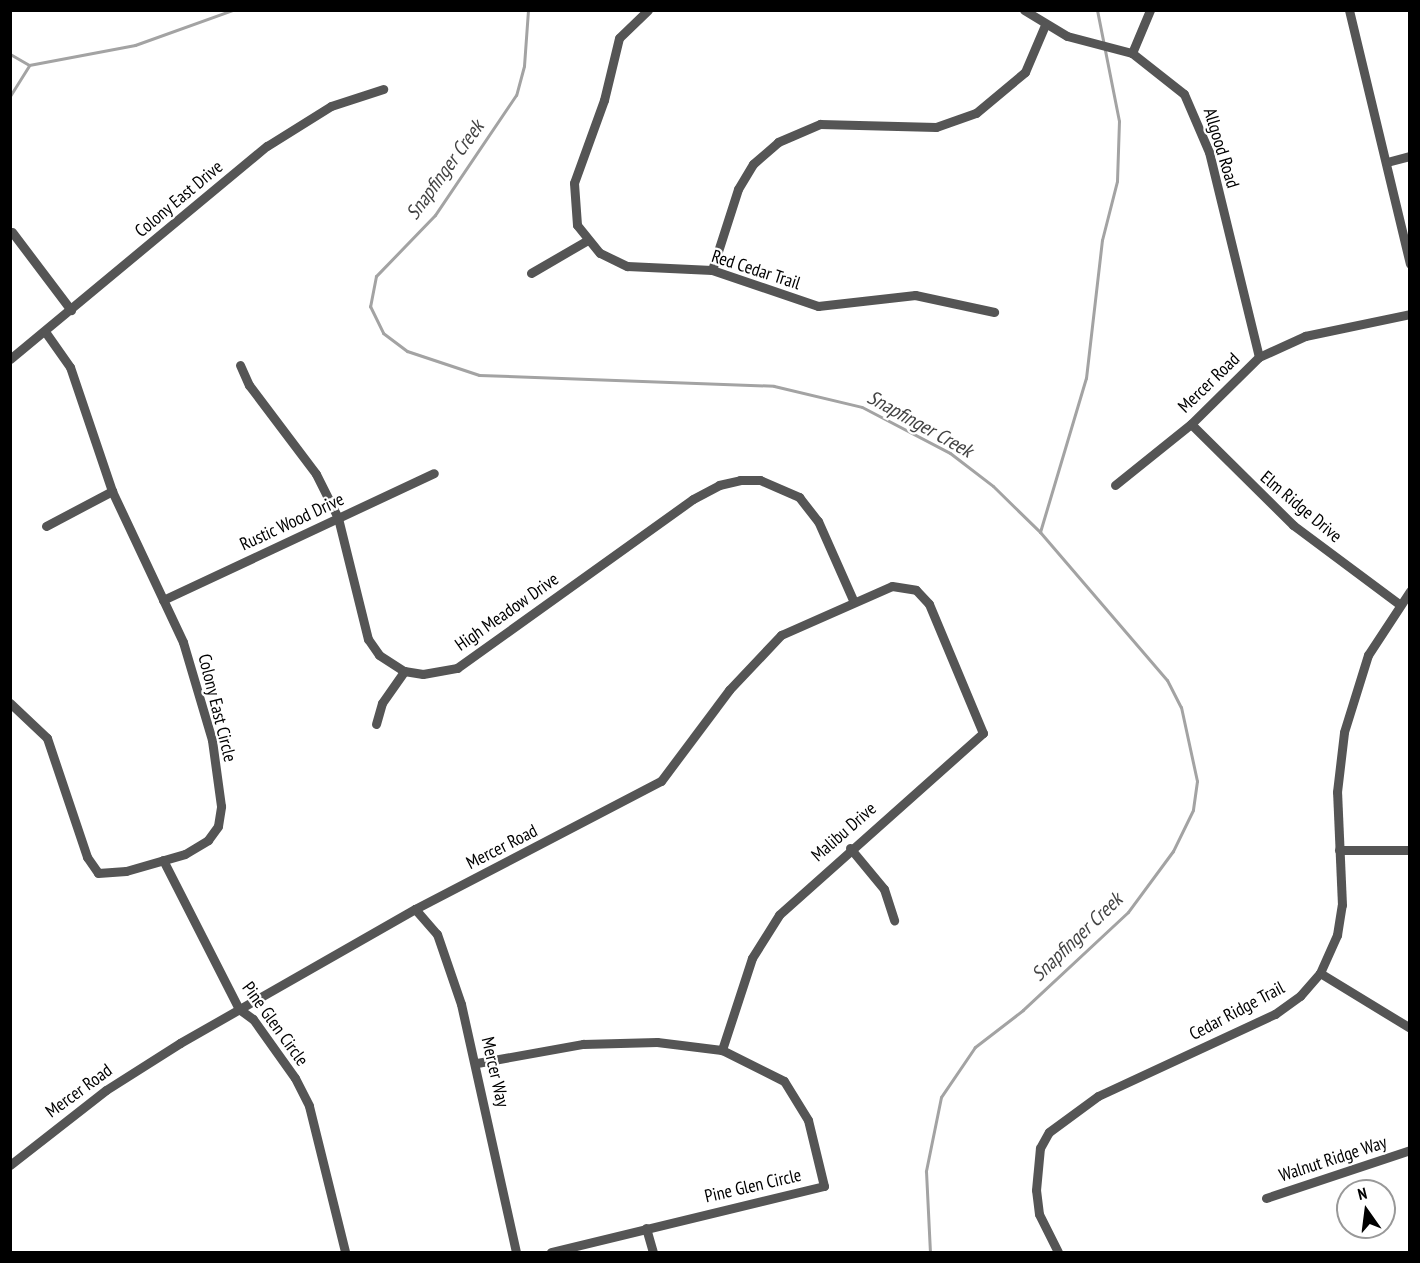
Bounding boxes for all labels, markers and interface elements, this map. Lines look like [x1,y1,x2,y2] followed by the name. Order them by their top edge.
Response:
[1199,105,1243,191] street label: Allgood Road
[401,116,489,224] water label: Snapfinger Creek
[131,156,227,242] street label: Colony East Drive
[709,245,803,295] street label: Red Cedar Trail
[1174,349,1244,417] street label: Mercer Road
[863,385,977,463] water label: Snapfinger Creek
[1256,467,1346,547] street label: Elm Ridge Drive
[236,488,348,556] street label: Rustic Wood Drive
[451,568,563,656] street label: High Meadow Drive
[193,652,241,764] street label: Colony East Circle
[807,798,881,866] street label: Malibu Drive
[463,820,541,874] street label: Mercer Road
[1027,888,1127,986] water label: Snapfinger Creek
[1186,977,1288,1045] street label: Cedar Ridge Trail
[237,978,313,1070] street label: Pine Glen Circle
[476,1035,514,1109] street label: Mercer Way
[42,1060,116,1122] street label: Mercer Road
[1276,1131,1390,1187] street label: Walnut Ridge Way
[703,1164,803,1208] street label: Pine Glen Circle
[1336,1179,1396,1239] north arrow
[1356,1183,1369,1204] text: N

